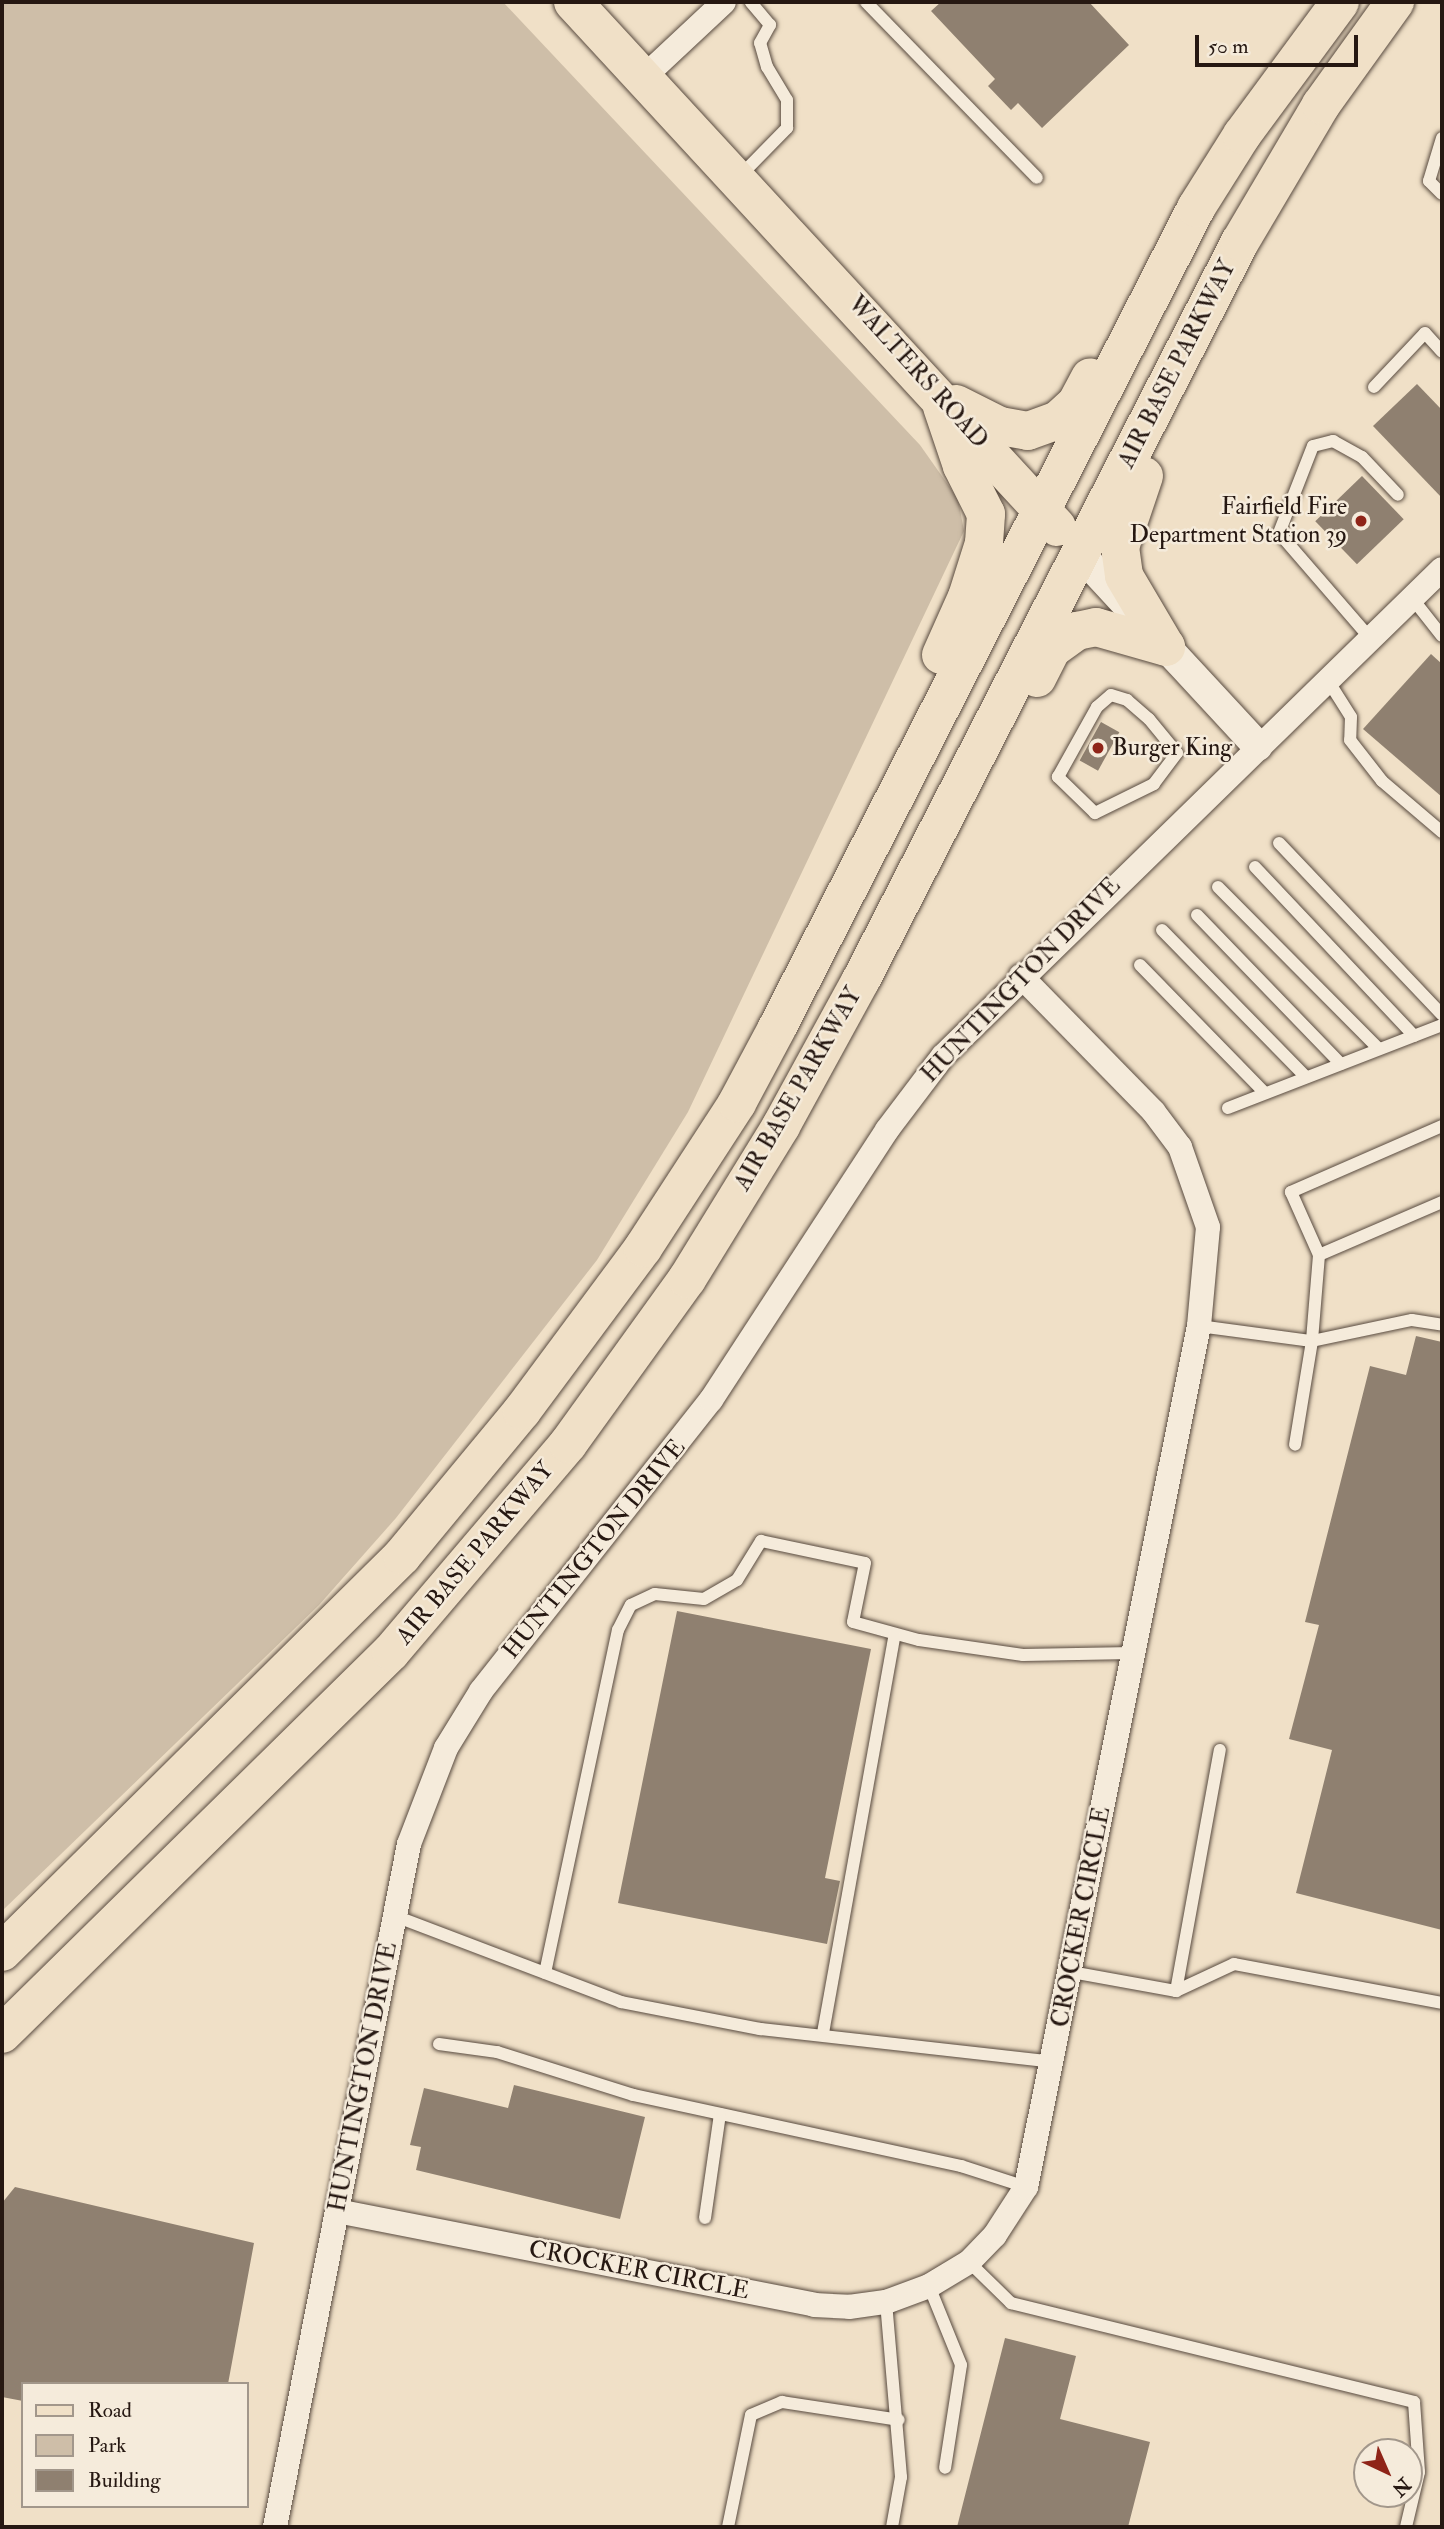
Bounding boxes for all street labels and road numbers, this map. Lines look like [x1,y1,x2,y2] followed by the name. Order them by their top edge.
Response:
[1112,255,1242,473] street label: AIR BASE PARKWAY
[842,290,994,454] street label: WALTERS ROAD
[915,871,1127,1089] street label: HUNTINGTON DRIVE
[728,982,868,1196] street label: AIR BASE PARKWAY
[497,1433,691,1665] street label: HUNTINGTON DRIVE
[390,1456,560,1650] street label: AIR BASE PARKWAY
[1045,1804,1117,2030] street label: CROCKER CIRCLE
[323,1940,403,2214] street label: HUNTINGTON DRIVE
[526,2234,752,2306] street label: CROCKER CIRCLE

